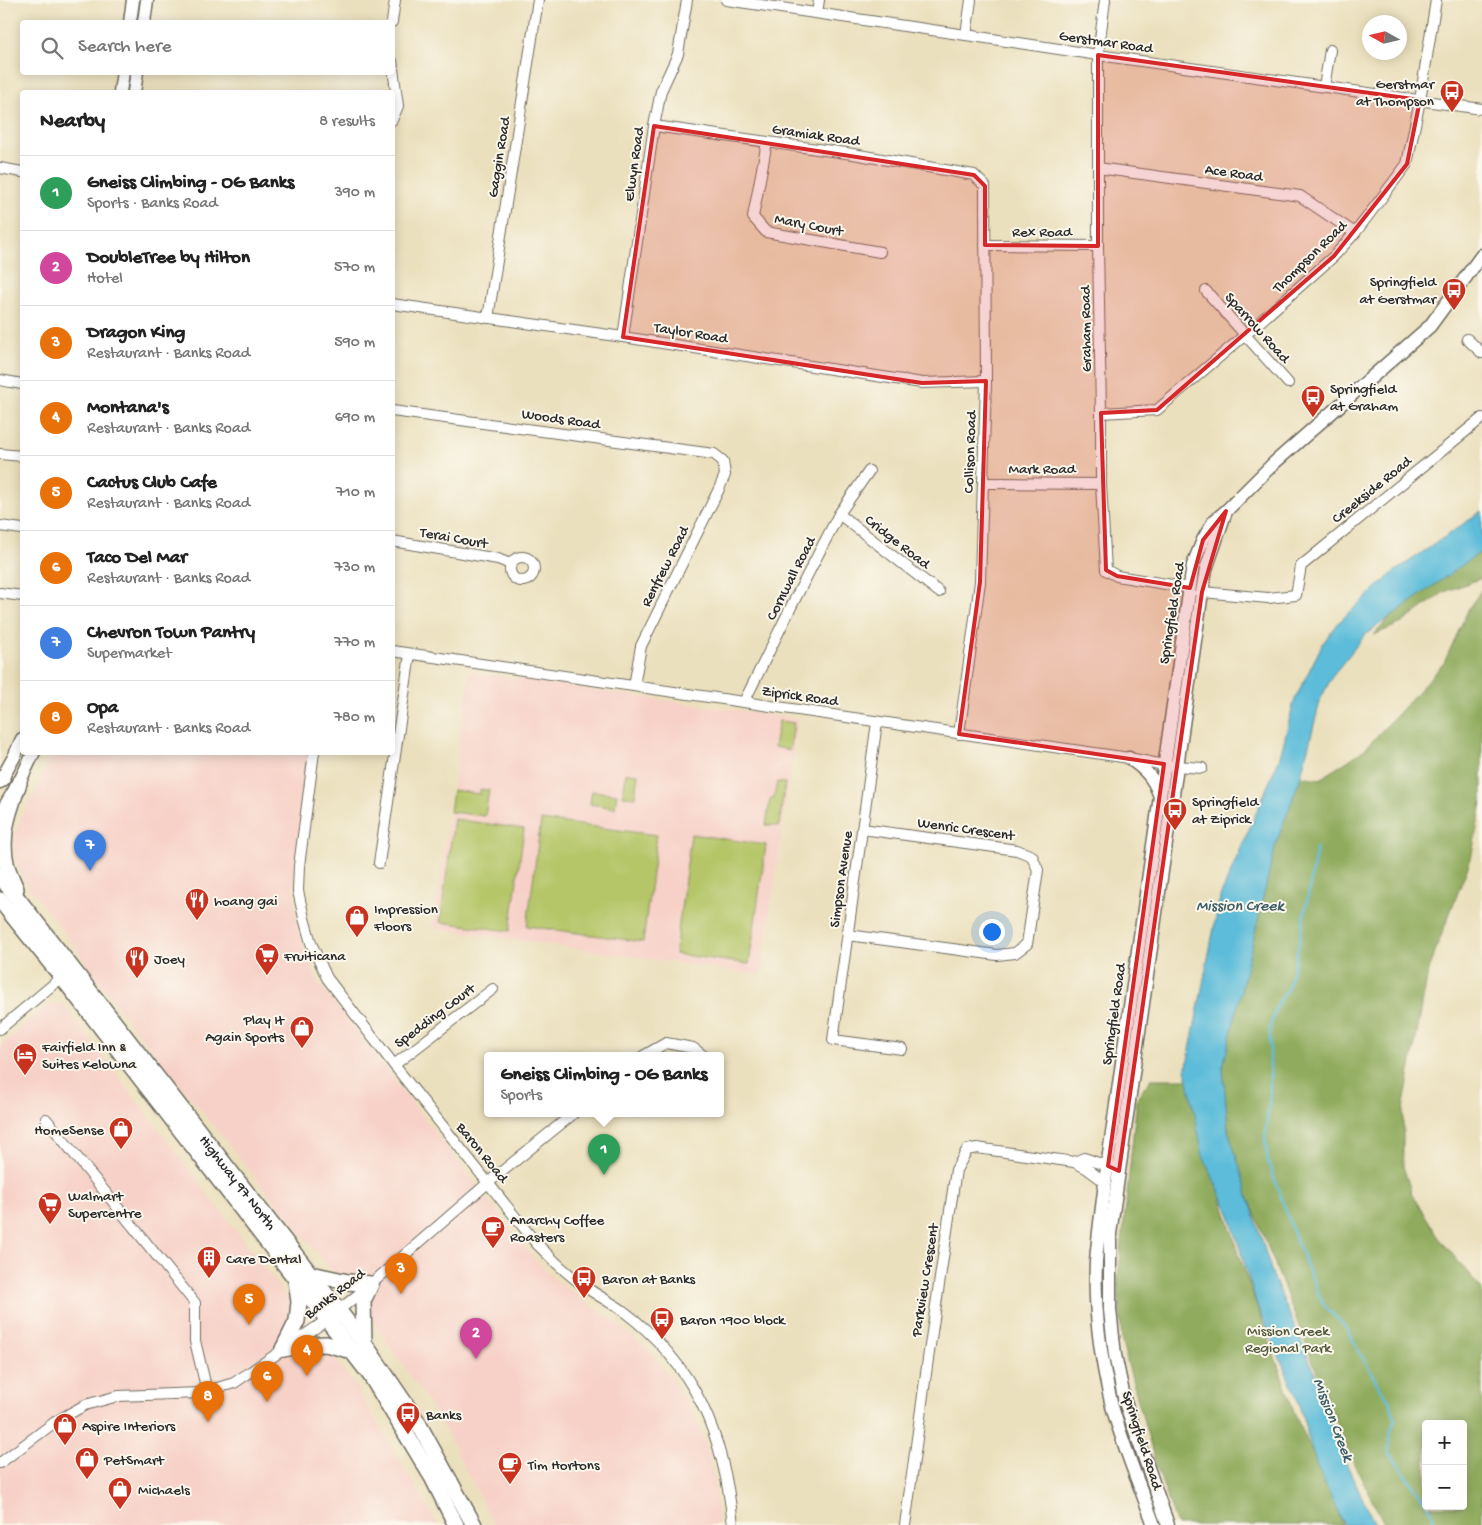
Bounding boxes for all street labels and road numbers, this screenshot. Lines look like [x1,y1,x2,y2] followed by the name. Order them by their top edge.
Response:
[1058,27,1155,59] street label: Gerstmar Road
[485,114,515,199] street label: Gaggin Road
[771,121,862,151] street label: Gramiak Road
[621,125,649,203] street label: Elwyn Road
[1204,161,1265,187] street label: Ace Road
[773,211,846,242] street label: Mary Court
[1269,217,1352,298] street label: Thompson Road
[1012,224,1073,242] street label: Rex Road
[1077,284,1097,372] street label: Graham Road
[1220,289,1294,368] street label: Sparrow Road
[652,319,730,349] street label: Taylor Road
[520,406,602,435] street label: Woods Road
[961,409,981,494] street label: Collison Road
[1329,452,1417,528] street label: Creekside Road
[1008,461,1077,479] street label: Mark Road
[860,511,934,574] street label: Cridge Road
[638,522,694,610] street label: Renfrew Road
[417,524,491,554] street label: Terai Court
[763,533,821,624] street label: Cornwall Road
[1156,560,1190,665] street label: Springfield Road
[760,683,840,711] street label: Ziprick Road
[916,814,1017,846] street label: Wenric Crescent
[826,830,858,929] street label: Simpson Avenue
[1099,961,1131,1066] street label: Springfield Road
[391,979,481,1053] street label: Spedding Court
[451,1119,512,1188] street label: Baron Road
[194,1132,279,1234] street label: Highway 97 North
[908,1221,944,1339] street label: Parkview Crescent
[301,1265,370,1324] street label: Banks Road
[1117,1389,1166,1493] street label: Springfield Road

